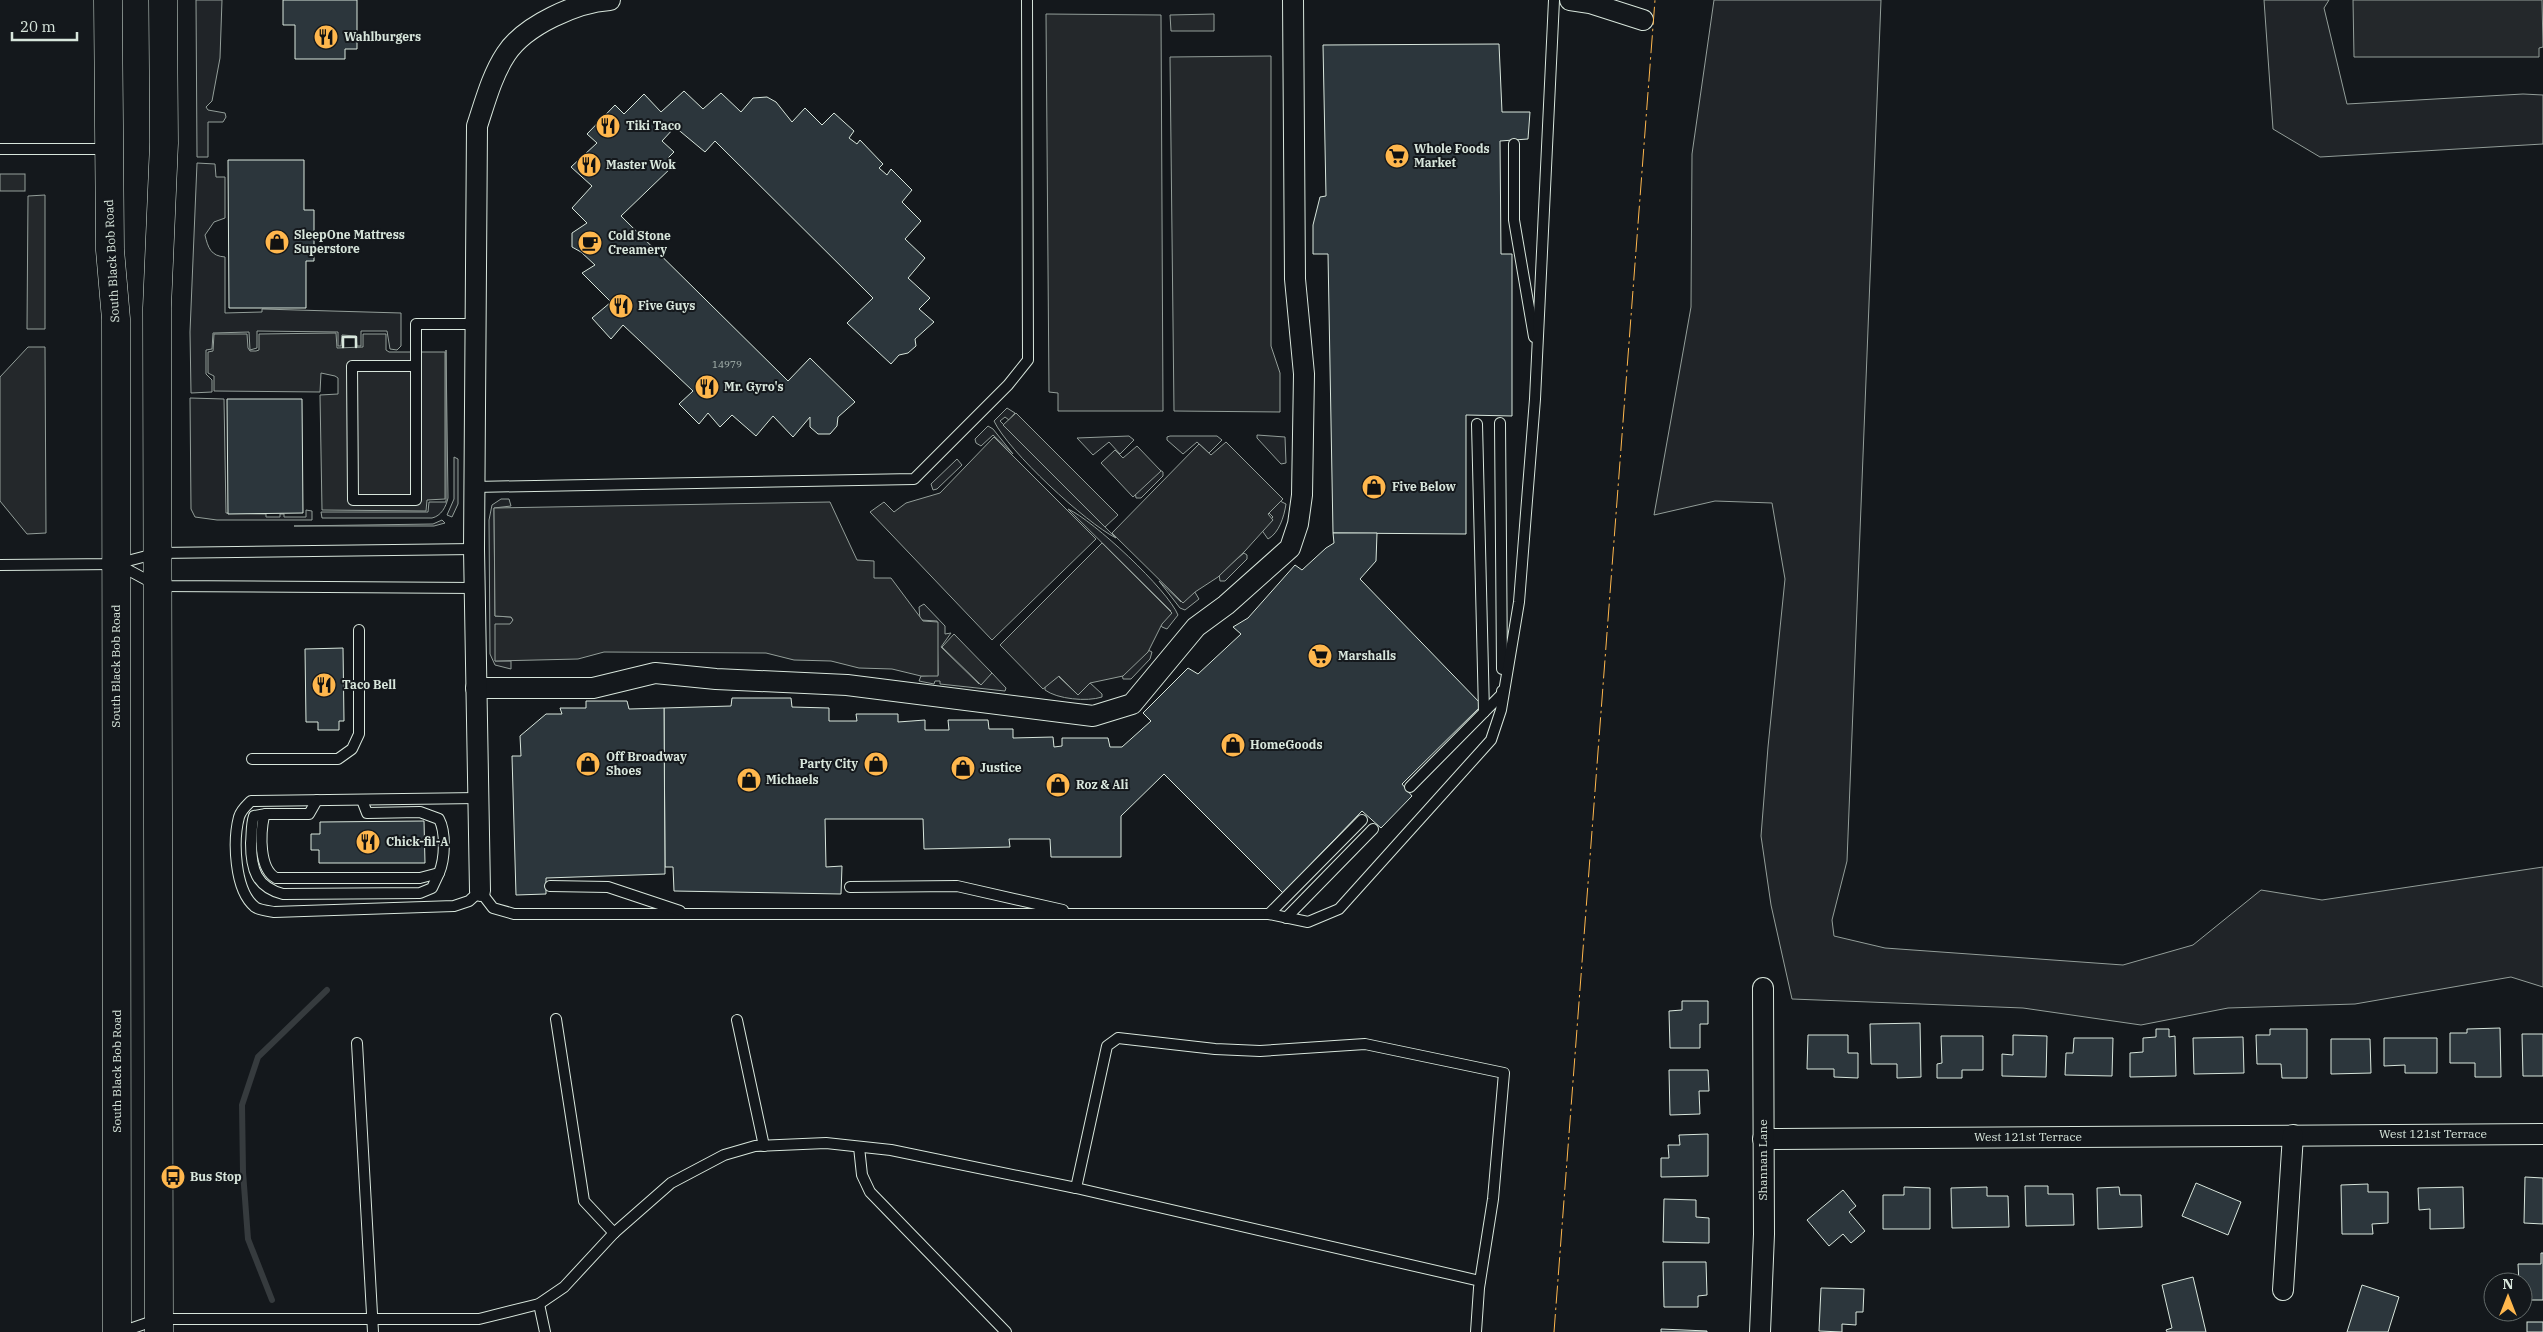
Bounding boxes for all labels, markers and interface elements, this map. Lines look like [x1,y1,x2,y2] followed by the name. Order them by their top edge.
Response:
[12,10,78,42] scale bar
[20,17,56,36] text: 20 m
[313,24,339,50] restaurant icon: Wahlburgers
[344,29,421,44] place label: Wahlburgers
[595,113,621,139] restaurant icon: Tiki Taco
[626,118,681,133] place label: Tiki Taco
[1414,141,1490,170] place label: Whole Foods Market
[1384,143,1410,169] supermarket icon: Whole Foods Market
[576,152,602,178] restaurant icon: Master Wok
[606,157,676,172] place label: Master Wok
[101,199,122,323] street label: South Black Bob Road
[294,227,405,256] place label: SleepOne Mattress Superstore
[608,228,671,257] place label: Cold Stone Creamery
[264,229,290,255] shop icon: SleepOne Mattress Superstore
[577,230,603,256] cafe icon: Cold Stone Creamery
[608,293,634,319] restaurant icon: Five Guys
[638,298,695,313] place label: Five Guys
[712,358,742,371] house number: 14979
[694,374,720,400] restaurant icon: Mr. Gyro's
[724,379,784,394] place label: Mr. Gyro's
[1361,474,1387,500] shop icon: Five Below
[1392,479,1456,494] place label: Five Below
[108,604,123,728] street label: South Black Bob Road
[1307,643,1333,669] supermarket icon: Marshalls
[1338,648,1396,663] place label: Marshalls
[311,672,337,698] restaurant icon: Taco Bell
[342,677,396,692] place label: Taco Bell
[1220,732,1246,758] shop icon: HomeGoods
[1250,737,1322,752] place label: HomeGoods
[606,749,687,778] place label: Off Broadway Shoes
[575,751,601,777] shop icon: Off Broadway Shoes
[863,751,889,777] shop icon: Party City
[950,755,976,781] shop icon: Justice
[799,756,858,771] place label: Party City
[980,760,1022,775] place label: Justice
[736,767,762,793] shop icon: Michaels
[766,772,819,787] place label: Michaels
[1045,772,1071,798] shop icon: Roz & Ali
[1076,777,1129,792] place label: Roz & Ali
[355,829,381,855] restaurant icon: Chick-fil-A
[386,834,449,849] place label: Chick-fil-A
[109,1009,124,1133] street label: South Black Bob Road
[1755,1119,1770,1201] street label: Shannan Lane
[2379,1126,2487,1141] street label: West 121st Terrace
[1974,1129,2082,1144] street label: West 121st Terrace
[160,1164,186,1190] bus stop icon: Bus Stop
[190,1169,242,1184] place label: Bus Stop
[2483,1272,2533,1322] north arrow
[2502,1275,2514,1293] text: N

